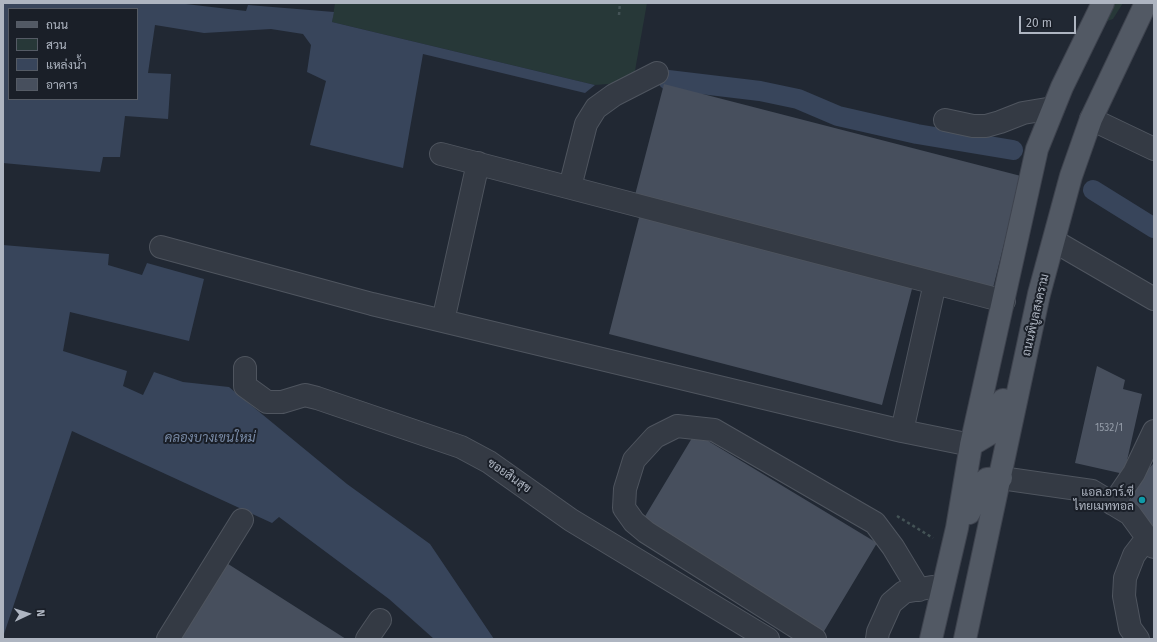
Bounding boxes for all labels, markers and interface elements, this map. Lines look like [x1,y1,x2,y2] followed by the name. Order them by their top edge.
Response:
[8,8,138,100] legend
[1021,8,1078,34] scale bar
[1026,16,1052,30] text: 20 m
[46,18,68,32] text: ถนน
[46,38,67,52] text: สวน
[46,58,86,72] text: แหล่งน้ำ
[46,78,78,92] text: อาคาร
[1020,272,1052,358] street label: ถนนพิบูลสงคราม
[1095,422,1123,434] house number: 1532/1
[165,430,255,446] water label: คลองบางเขนใหม่
[484,456,534,496] street label: ซอยสินสุข
[1074,486,1134,514] place label: แอล.อาร์.ซี ไทยเมททอล
[1137,495,1147,505] marker: แอล.อาร์.ซี ไทยเมททอล
[8,594,48,634] north arrow
[34,609,47,617] text: N

